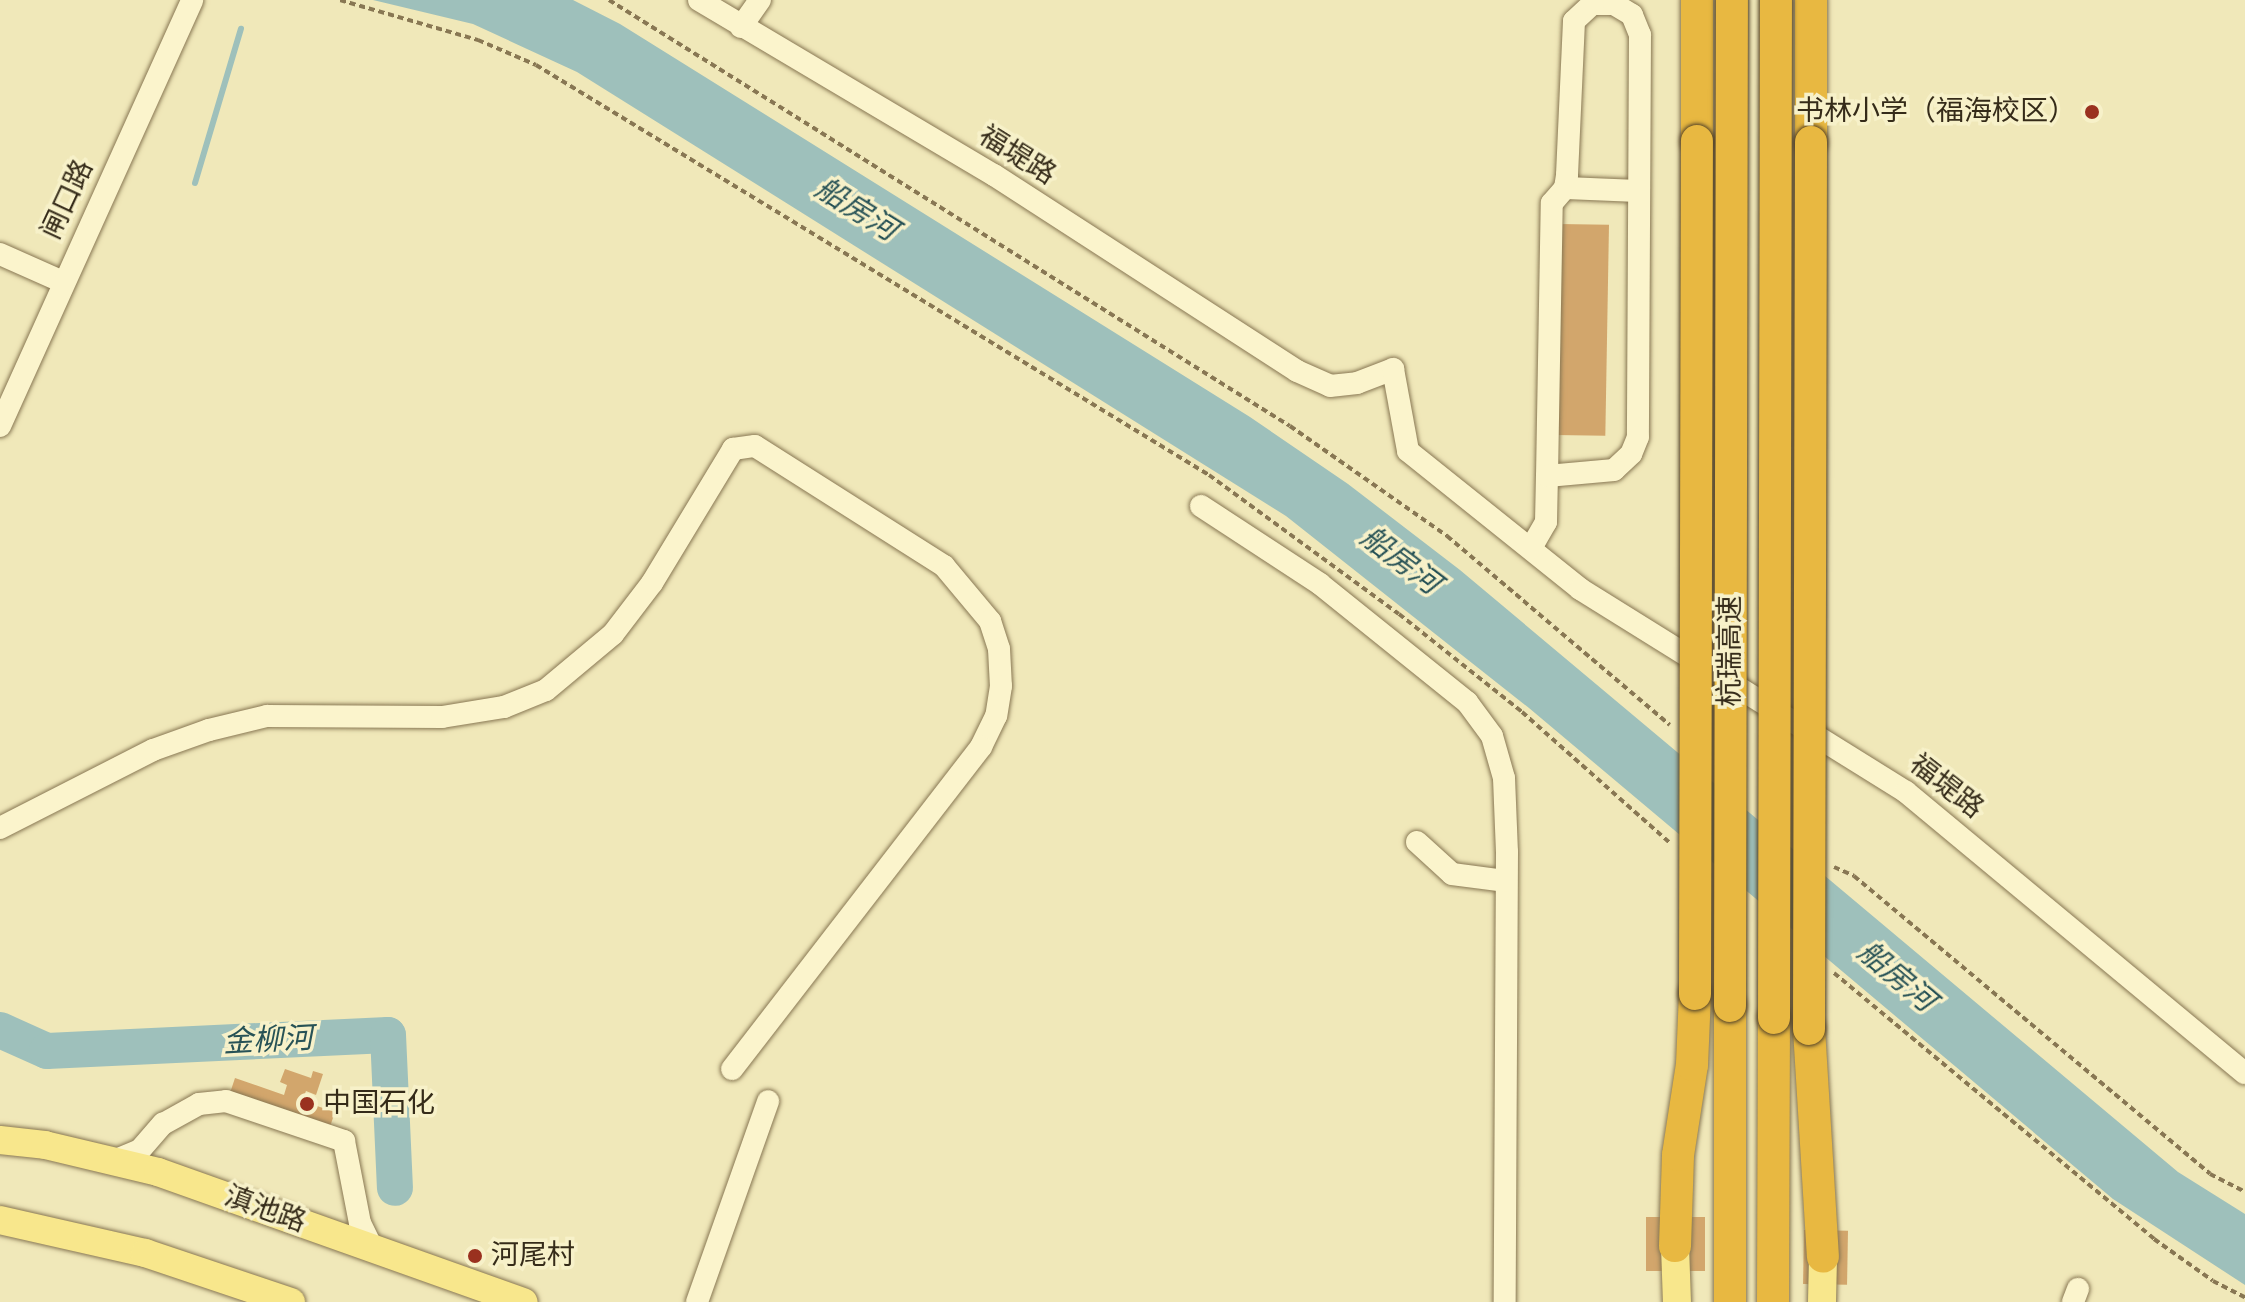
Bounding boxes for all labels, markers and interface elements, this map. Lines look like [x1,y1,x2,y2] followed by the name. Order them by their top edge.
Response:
[1796,95,2076,129] place label: 书林小学（福海校区）
[2083,103,2101,121] marker: 书林小学（福海校区）
[972,119,1062,193] street label: 福堤路
[35,155,101,245] street label: 闸口路
[808,171,904,249] water label: 船房河
[1353,520,1447,602] water label: 船房河
[1714,595,1748,707] street label: 杭瑞高速
[1903,748,1989,826] street label: 福堤路
[1850,934,1942,1020] water label: 船房河
[222,1021,314,1061] water label: 金柳河
[323,1087,435,1121] place label: 中国石化
[298,1095,316,1113] marker: 中国石化
[220,1180,310,1240] street label: 滇池路
[491,1239,575,1273] place label: 河尾村
[466,1247,484,1265] marker: 河尾村

